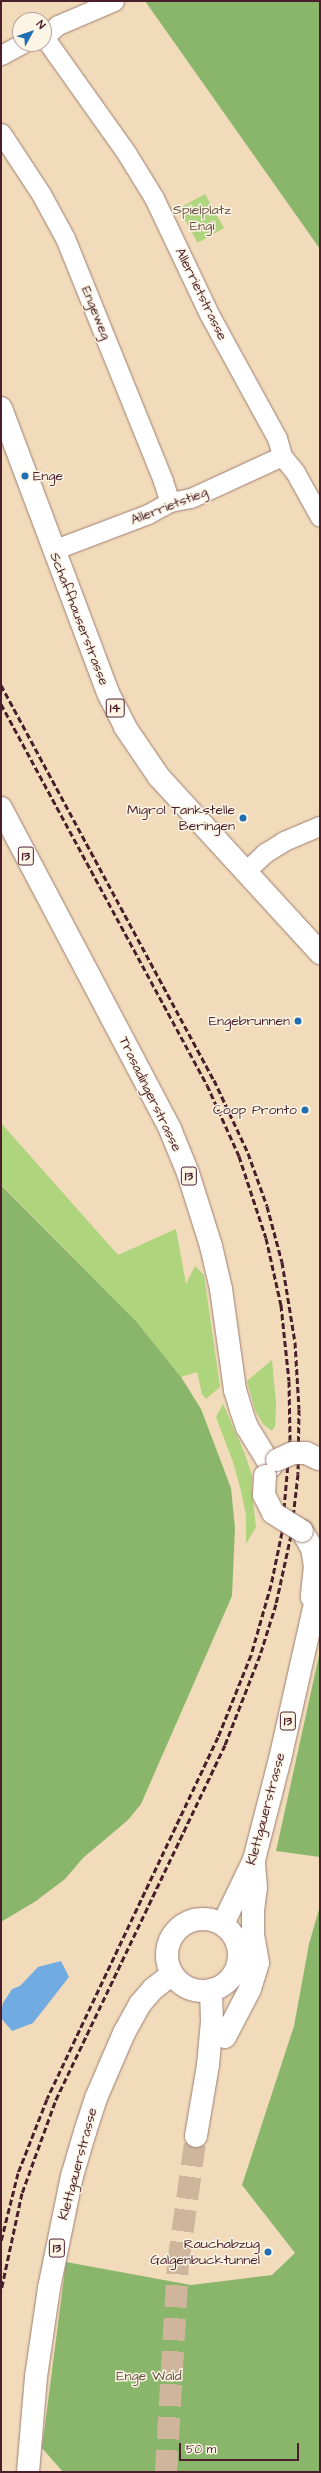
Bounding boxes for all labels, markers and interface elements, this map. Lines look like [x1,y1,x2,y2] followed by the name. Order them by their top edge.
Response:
[12,12,52,52] north arrow
[33,17,49,32] text: N
[173,202,231,234] park label: Spielplatz Engi
[171,245,231,343] street label: Allerrietstrasse
[78,284,114,342] street label: Engeweg
[33,468,63,484] place label: Enge
[20,471,30,481] marker: Enge
[128,484,210,528] street label: Allerrietstieg
[46,550,112,688] street label: Schaffhauserstrasse
[105,697,125,719] road number: 14
[127,802,235,834] place label: Migrol Tankstelle Beringen
[238,813,248,823] marker: Migrol Tankstelle Beringen
[17,845,35,867] road number: 13
[209,1013,290,1029] place label: Engebrunnen
[293,1016,303,1026] marker: Engebrunnen
[115,1034,185,1154] street label: Trasadingerstrasse
[213,1102,297,1118] place label: Coop Pronto
[300,1105,310,1115] marker: Coop Pronto
[180,1165,198,1187] road number: 13
[279,1710,297,1732] road number: 13
[243,1751,289,1867] street label: Klettgauerstrasse
[55,2106,101,2222] street label: Klettgauerstrasse
[150,2236,260,2268] place label: Rauchabzug Galgenbucktunnel
[48,2237,66,2259] road number: 13
[263,2247,273,2257] marker: Rauchabzug Galgenbucktunnel
[116,2368,182,2384] park label: Enge Wald
[181,2435,301,2461] scale bar
[186,2441,216,2458] text: 50 m

